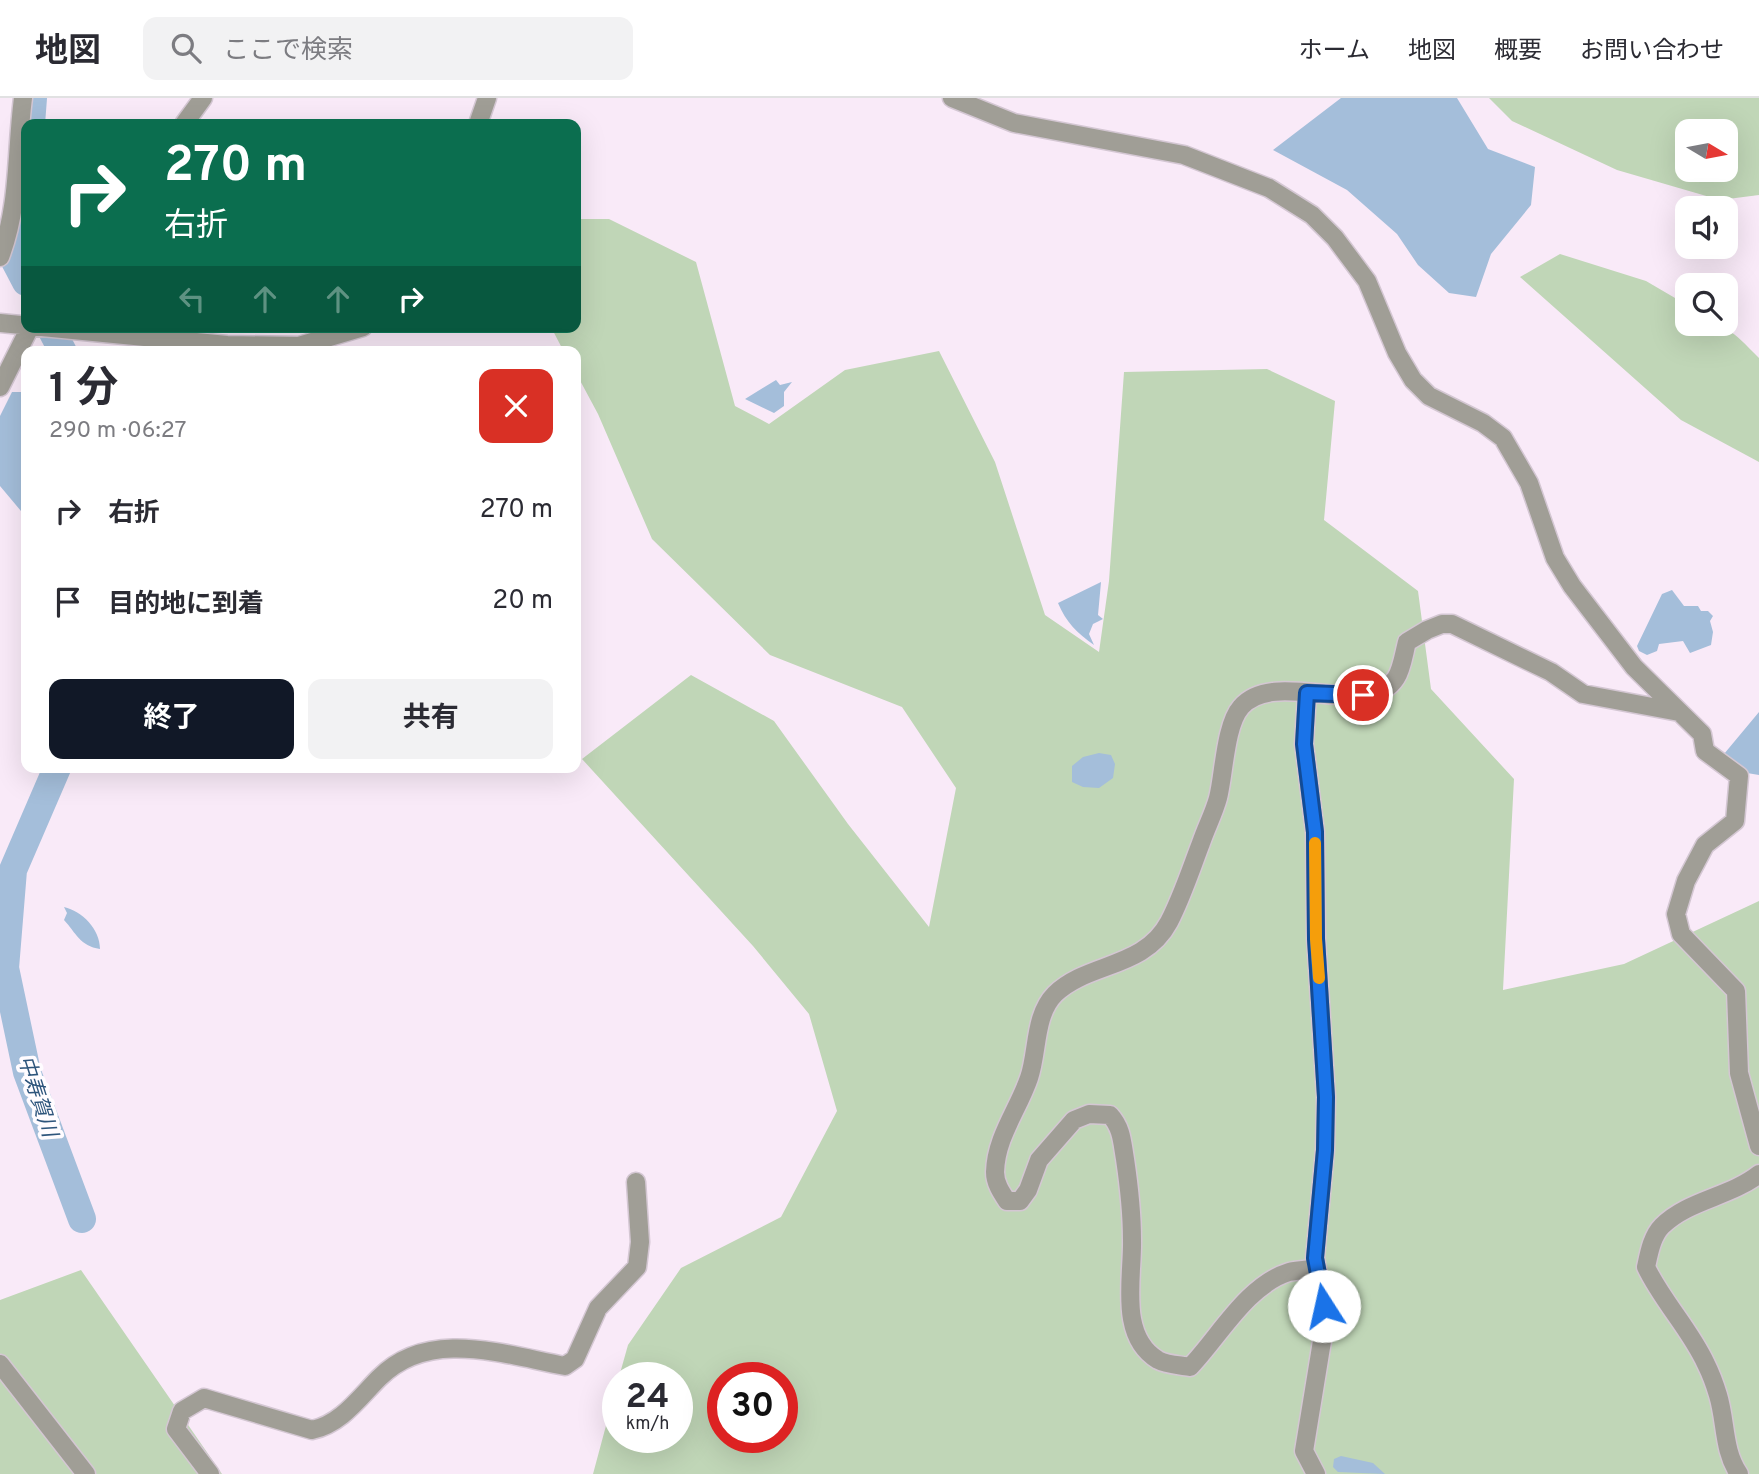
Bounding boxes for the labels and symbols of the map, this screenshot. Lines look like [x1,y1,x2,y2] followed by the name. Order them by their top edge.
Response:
[1675,119,1738,182] north arrow
[1333,665,1393,725] pin
[11,1052,63,1142] water label: 中寿賀川
[1287,1269,1361,1343] position arrow
[707,1362,798,1453] speed limit sign: 30

